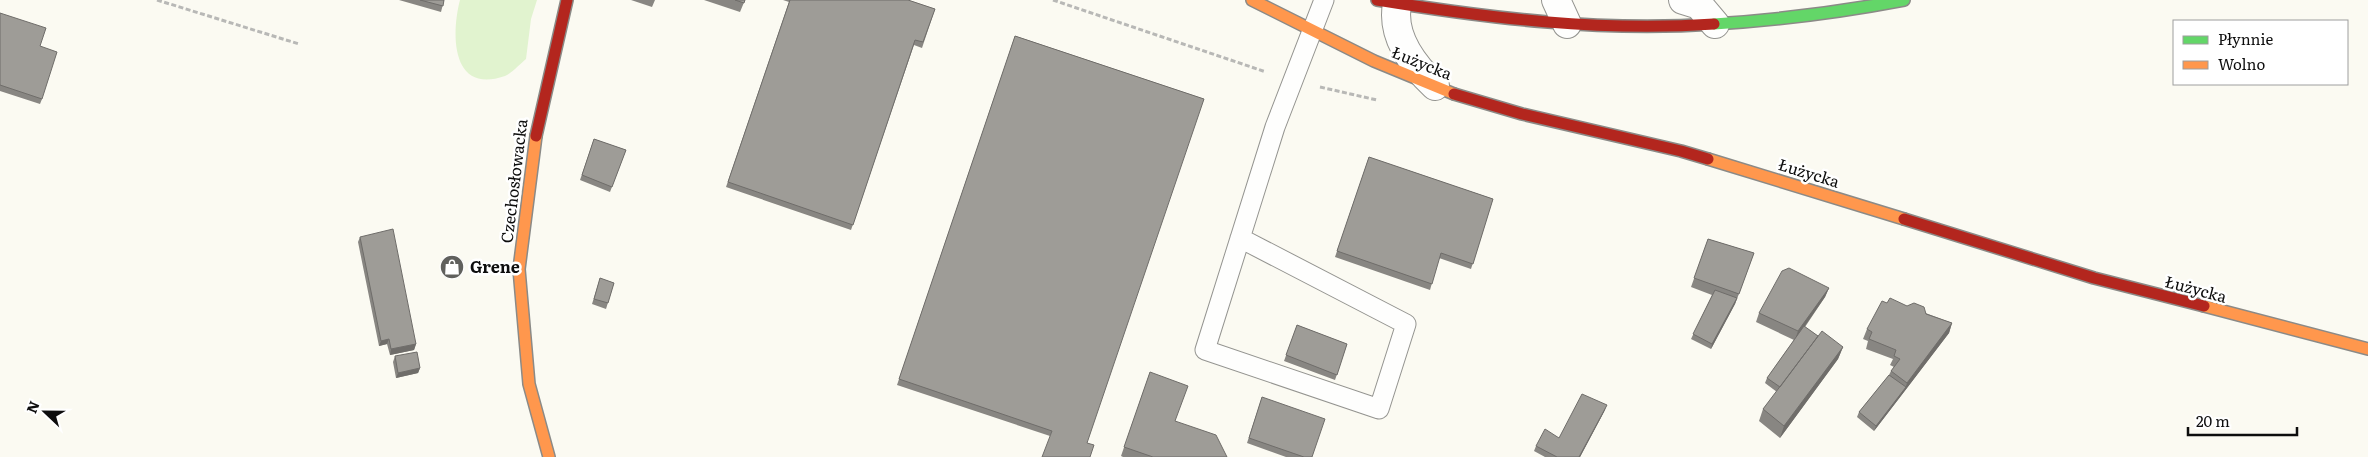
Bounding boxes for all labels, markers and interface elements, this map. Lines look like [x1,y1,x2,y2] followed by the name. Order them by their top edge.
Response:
[2173,20,2348,85] legend
[2218,27,2273,50] text: Płynnie
[1389,39,1456,85] street label: Łużycka
[2218,52,2265,75] text: Wolno
[493,117,533,244] street label: Czechosłowacka
[1776,151,1843,193] street label: Łużycka
[439,254,465,280] shop icon: Grene
[470,254,520,278] place label: Grene
[2163,268,2230,308] street label: Łużycka
[20,387,70,437] north arrow
[21,397,44,416] text: N
[2188,404,2297,436] scale bar
[2196,409,2230,432] text: 20 m

